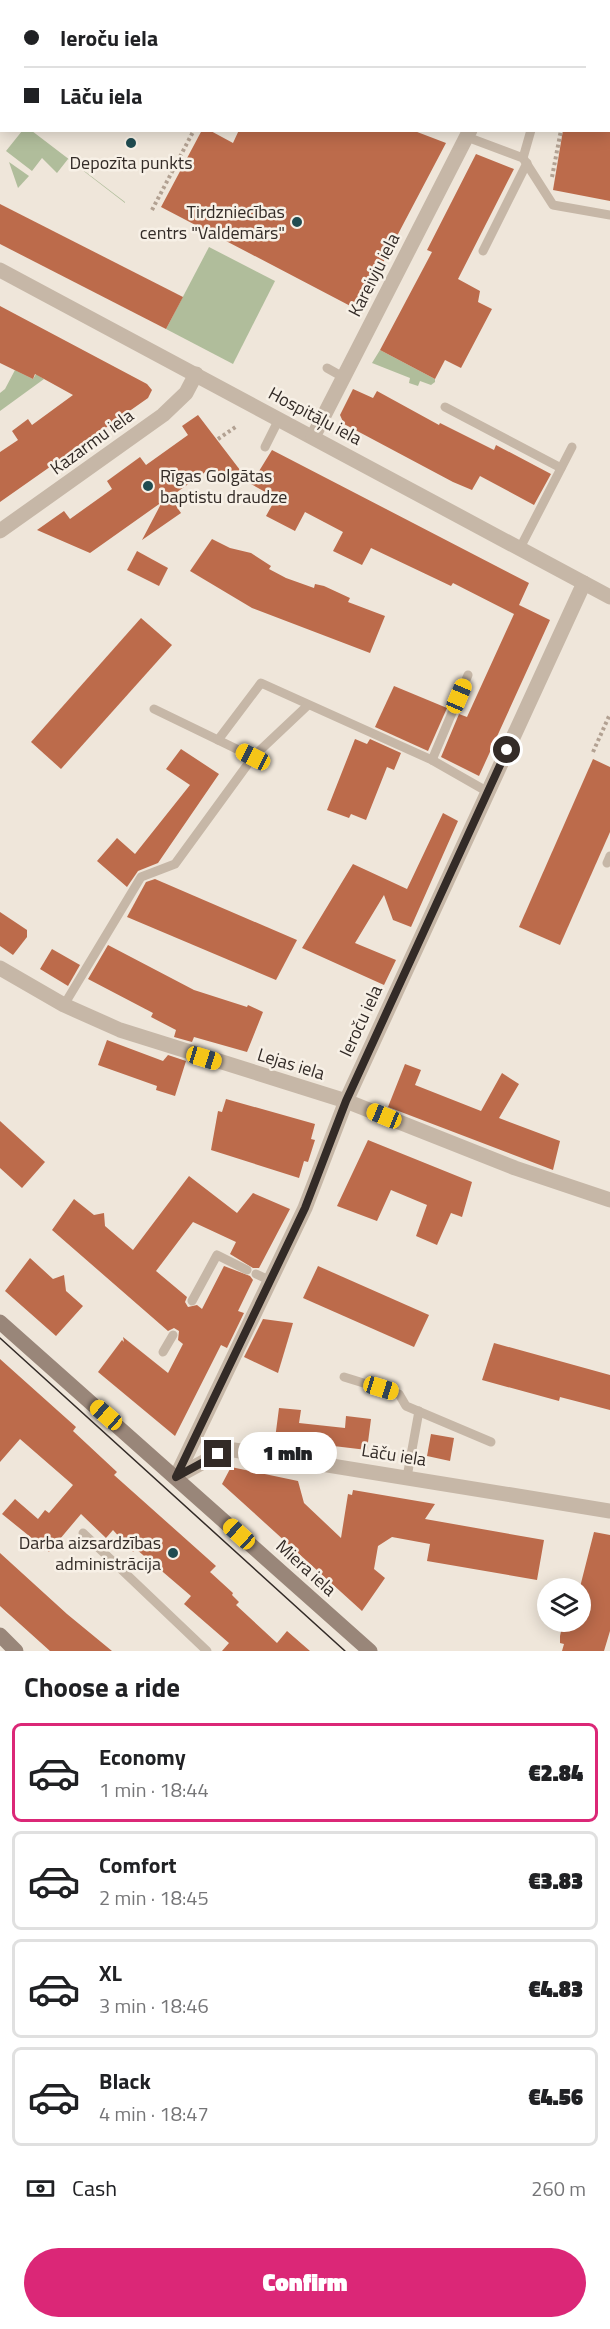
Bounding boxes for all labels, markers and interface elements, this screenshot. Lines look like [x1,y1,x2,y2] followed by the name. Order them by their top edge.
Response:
[60,21,158,55] text: Ieroču iela
[60,79,143,113] text: Lāču iela
[124,136,138,150] marker: Depozīta punkts
[69,149,193,176] place label: Depozīta punkts
[140,198,285,246] place label: Tirdzniecības centrs "Valdemārs"
[290,215,304,229] marker: Tirdzniecības centrs "Valdemārs"
[341,228,406,321] street label: Kareivju iela
[264,380,367,452] street label: Hospitāļu iela
[44,402,139,481] street label: Kazarmu iela
[160,462,287,510] place label: Rīgas Golgātas baptistu draudze
[141,479,155,493] marker: Rīgas Golgātas baptistu draudze
[444,676,474,716] car
[493,736,520,763] route start
[233,741,273,773] car
[332,980,389,1061] street label: Ieroču iela
[254,1041,328,1087] street label: Lejas iela
[184,1044,224,1072] car
[364,1101,404,1131] car
[361,1374,401,1402] car
[87,1396,125,1434] car
[239,1433,338,1475] callout: 1 min
[360,1436,428,1473] street label: Lāču iela
[263,1437,312,1468] text: 1 min
[204,1440,231,1467] route end
[220,1515,258,1553] car
[19,1529,161,1577] place label: Darba aizsardzības administrācija
[270,1533,343,1602] street label: Miera iela
[166,1546,180,1560] marker: Darba aizsardzības administrācija
[537,1578,591,1632] map controls
[537,1578,591,1632] button: layers
[24,1666,180,1707] text: Choose a ride
[99,1740,186,1774] text: Economy
[27,1746,81,1800] icon: car
[528,1756,583,1790] text: €2.84
[99,1774,209,1805] text: 1 min · 18:44
[99,1848,177,1882] text: Comfort
[27,1854,81,1908] icon: car
[528,1864,583,1898] text: €3.83
[99,1882,209,1913] text: 2 min · 18:45
[99,1956,122,1990] text: XL
[27,1962,81,2016] icon: car
[528,1972,583,2006] text: €4.83
[99,1990,209,2021] text: 3 min · 18:46
[99,2064,151,2098] text: Black
[27,2070,81,2124] icon: car
[528,2080,583,2114] text: €4.56
[99,2098,209,2129] text: 4 min · 18:47
[72,2171,117,2205] text: Cash
[24,2172,57,2205] icon: cash
[531,2173,586,2204] text: 260 m
[24,2248,586,2317] button: Confirm

